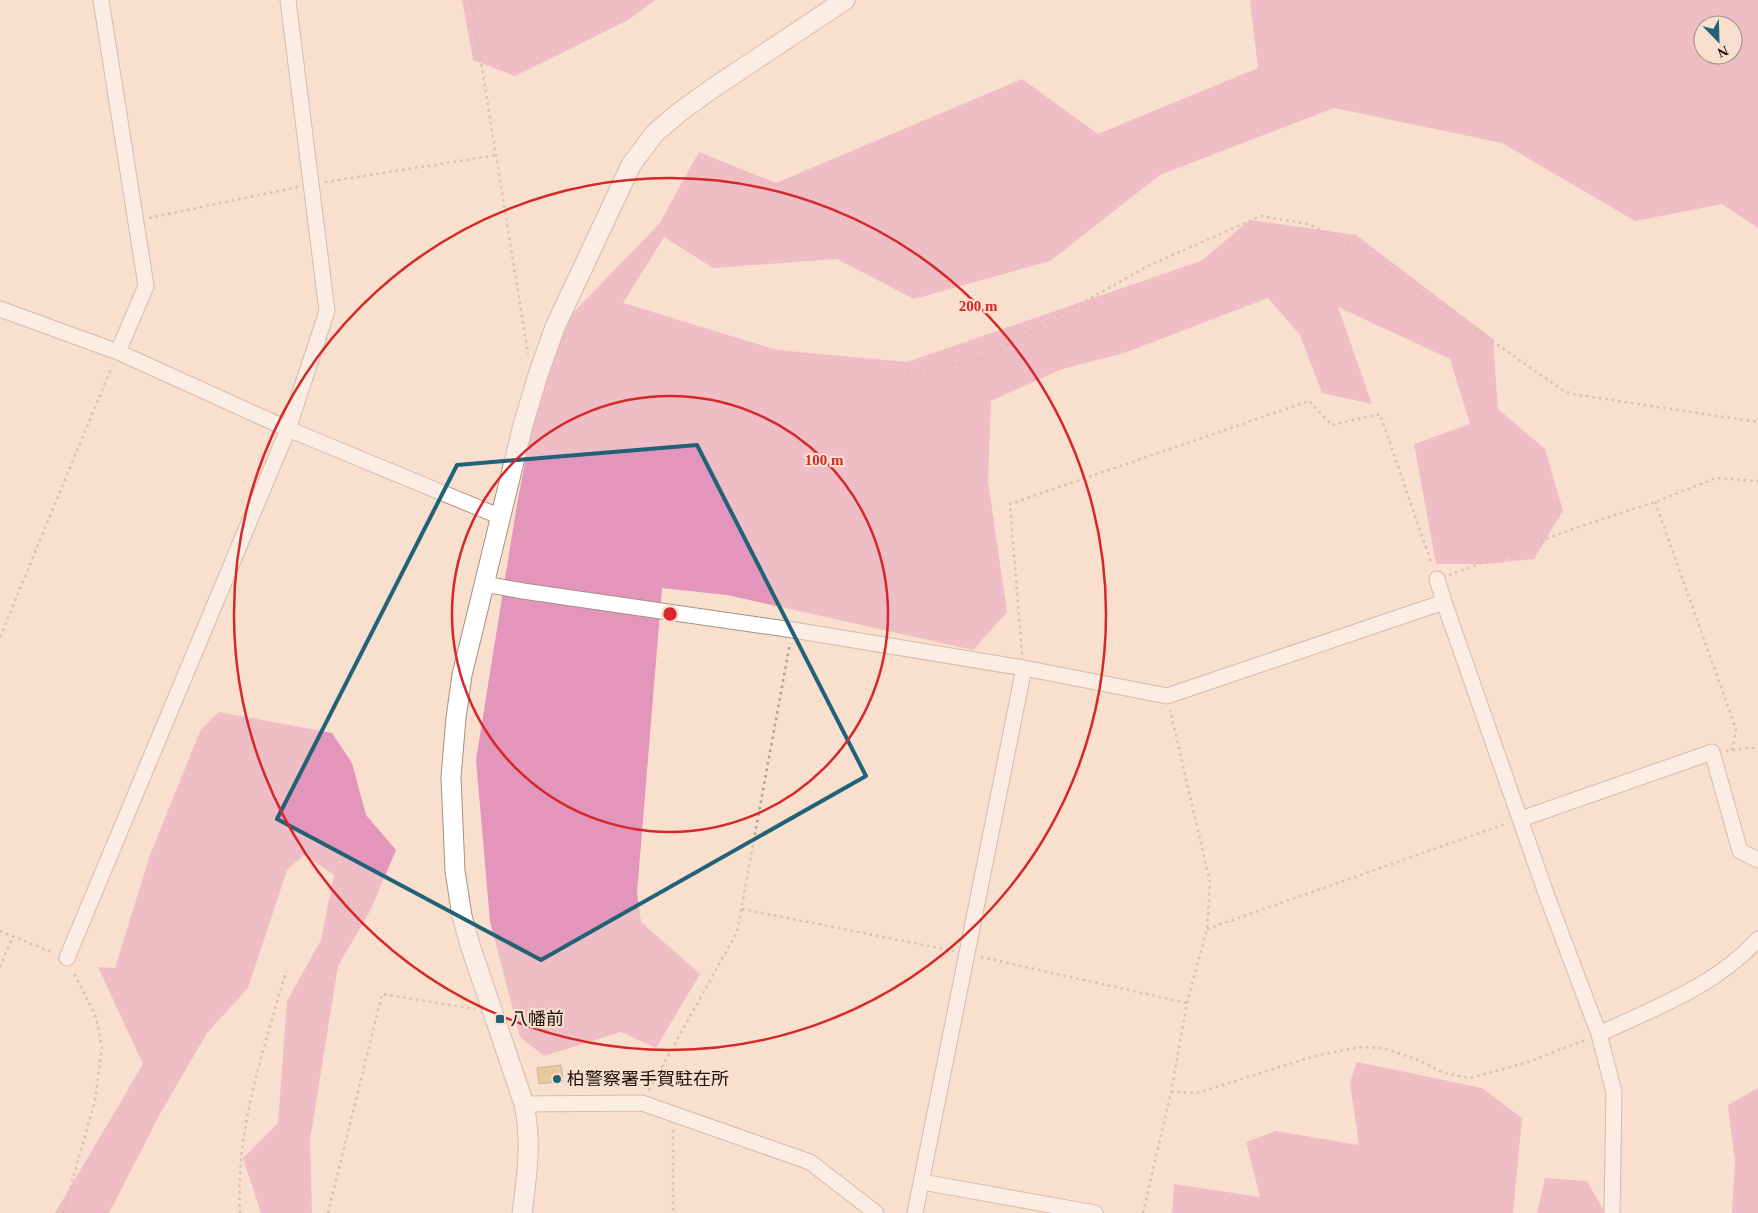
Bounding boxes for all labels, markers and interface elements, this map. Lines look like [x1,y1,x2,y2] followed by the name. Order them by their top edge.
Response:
[1693,15,1743,65] north arrow
[1715,43,1730,60] text: N
[959,298,998,314] text: 200 m
[805,452,844,468] text: 100 m
[661,605,679,623] centre of rings
[510,1009,564,1029] place label: 八幡前
[494,1013,506,1025] marker: 八幡前
[567,1069,729,1089] place label: 柏警察署手賀駐在所
[551,1073,563,1085] marker: 柏警察署手賀駐在所

